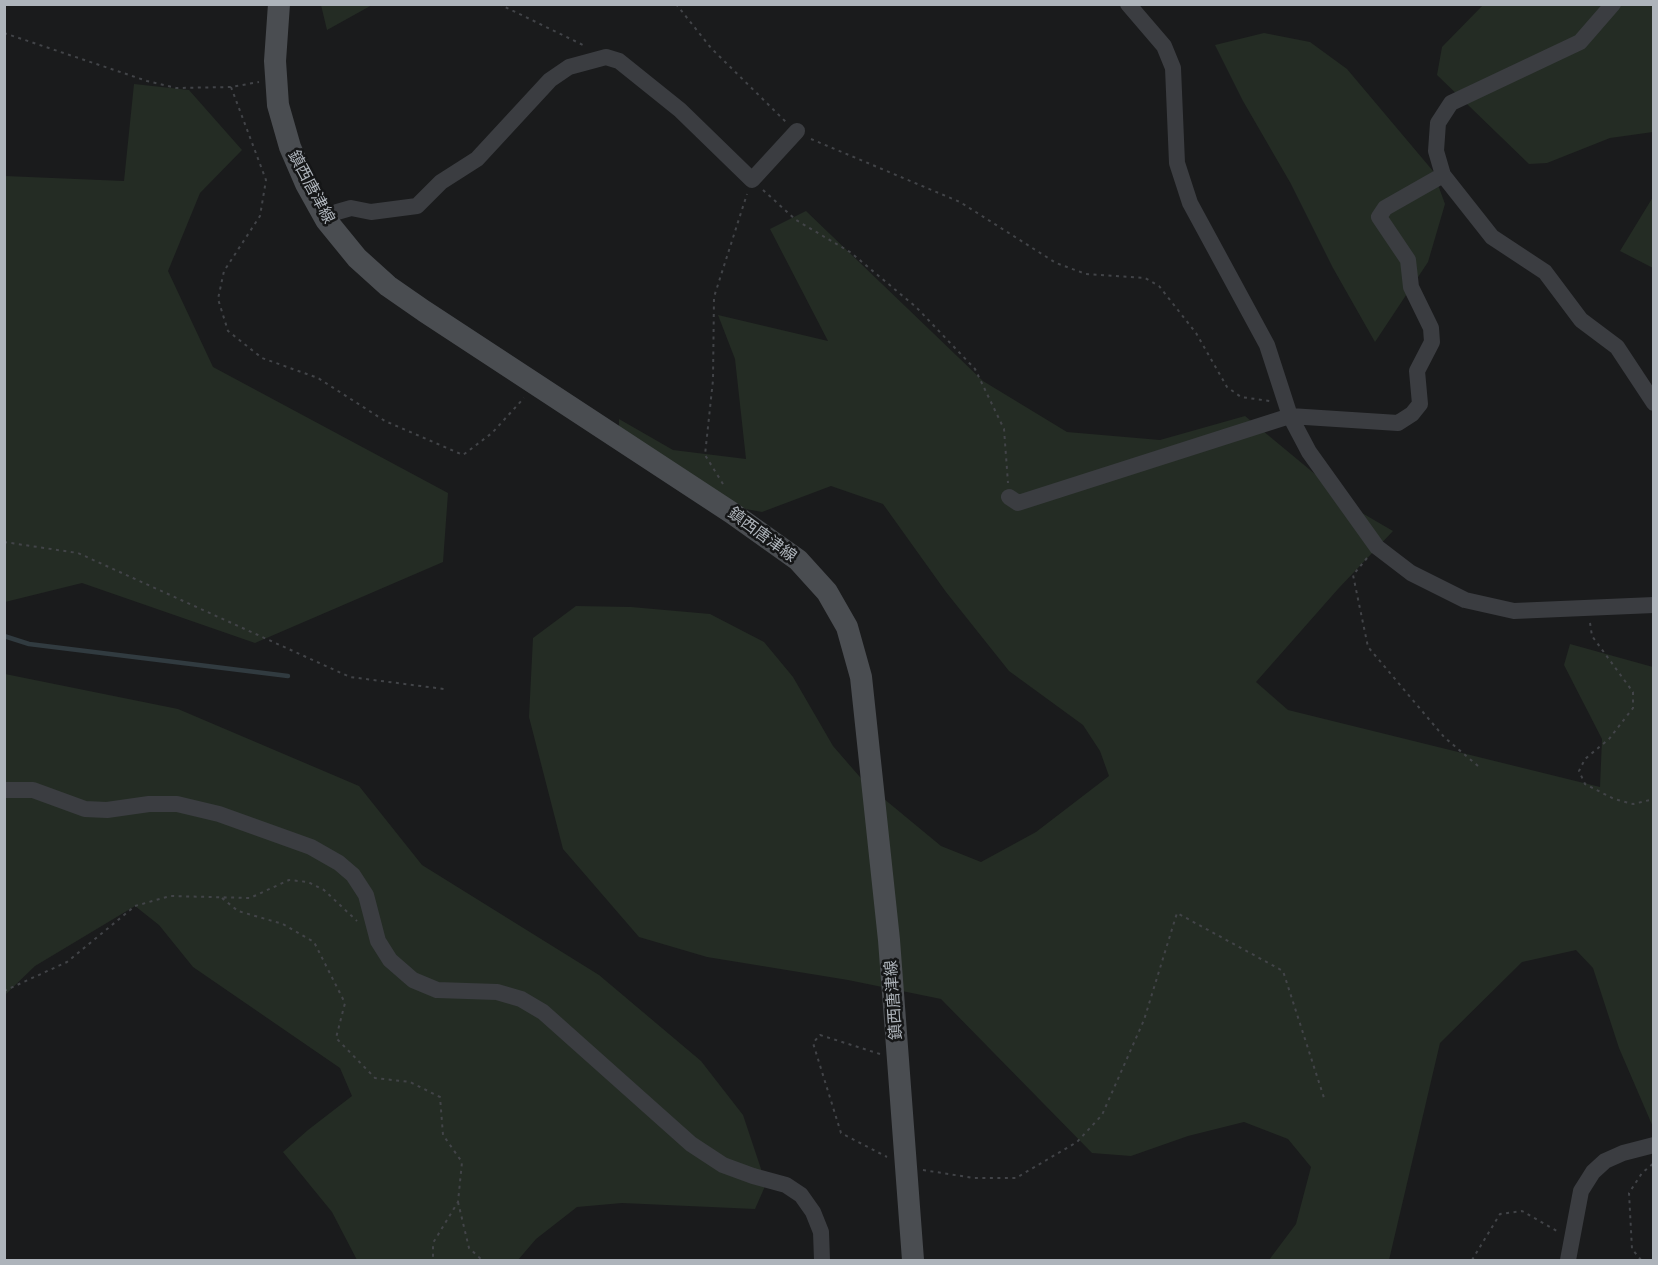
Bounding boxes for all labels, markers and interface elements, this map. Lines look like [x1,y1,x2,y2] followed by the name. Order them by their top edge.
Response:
[284,147,338,227] street label: 鎮西唐津線
[724,504,800,566] street label: 鎮西唐津線
[882,959,906,1041] street label: 鎮西唐津線

